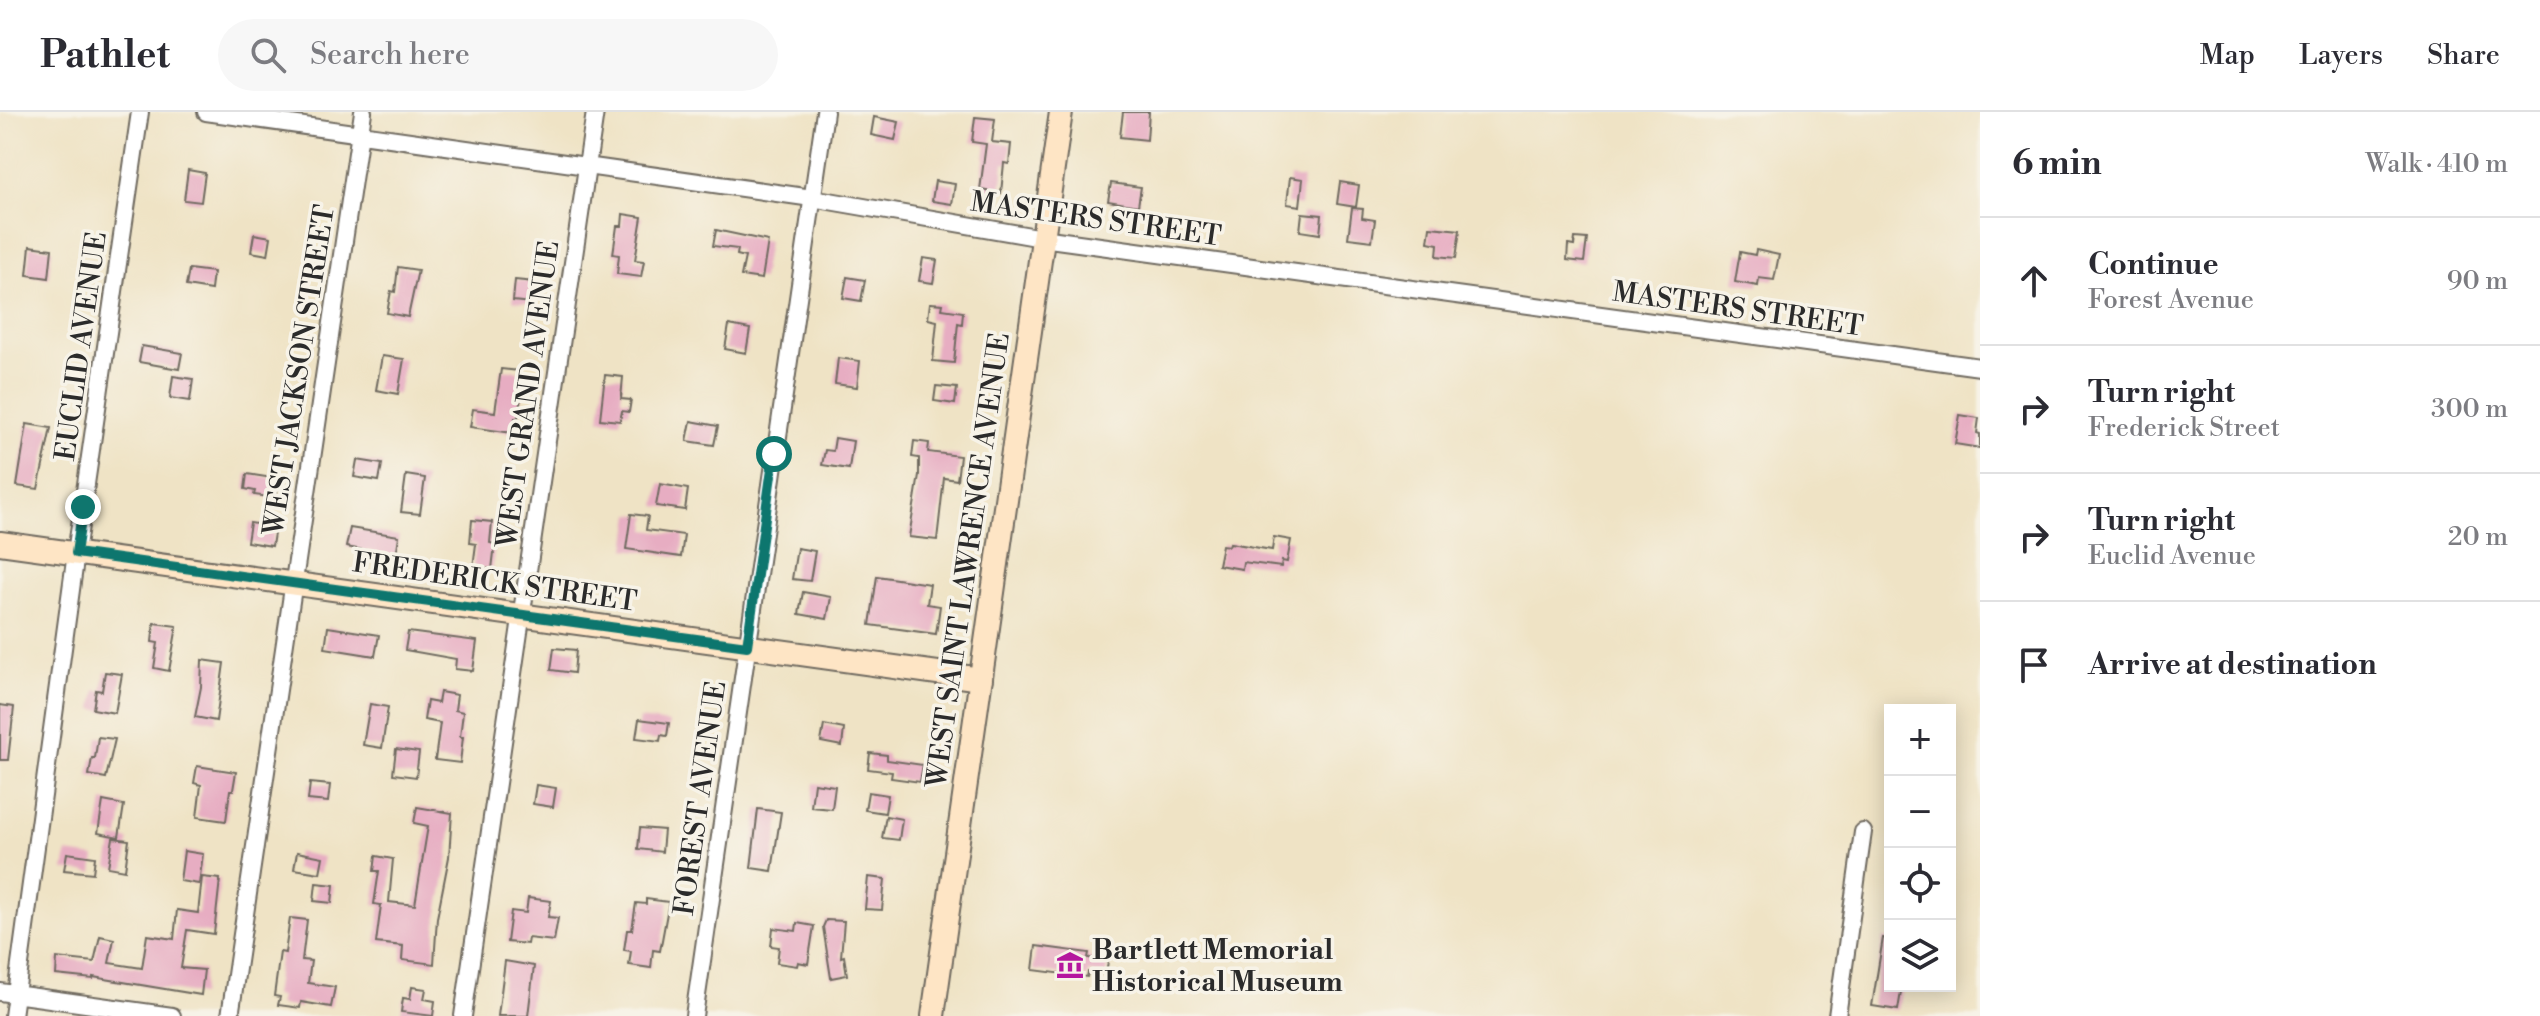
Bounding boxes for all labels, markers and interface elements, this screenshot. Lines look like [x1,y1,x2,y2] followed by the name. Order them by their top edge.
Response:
[218,19,778,91] search box
[40,32,170,79] text: Pathlet
[246,33,290,77] icon: search
[310,36,470,74] text: Search here
[2200,38,2255,73] text: Map
[2299,38,2383,73] text: Layers
[2427,38,2500,73] text: Share
[2012,143,2102,185] text: 6 min
[2365,148,2508,180] text: Walk · 410 m
[968,185,1223,254] street label: MASTERS STREET
[256,202,343,539] street label: WEST JACKSON STREET
[48,230,115,463] street label: EUCLID AVENUE
[489,239,567,551] street label: WEST GRAND AVENUE
[2088,246,2219,284] text: Continue
[2012,259,2056,303] icon: ahead
[2447,265,2508,297] text: 90 m
[1610,275,1865,344] street label: MASTERS STREET
[2088,284,2254,316] text: Forest Avenue
[919,330,1018,791] street label: WEST SAINT LAWRENCE AVENUE
[2088,374,2235,412] text: Turn right
[2012,387,2056,431] icon: right
[2431,393,2508,425] text: 300 m
[2088,412,2280,444] text: Frederick Street
[756,436,792,472] route start
[65,489,101,525] route end
[2088,502,2235,540] text: Turn right
[2012,515,2056,559] icon: right
[2448,521,2508,553] text: 20 m
[2088,540,2256,572] text: Euclid Avenue
[350,545,639,620] street label: FREDERICK STREET
[2012,643,2056,687] icon: arrive
[2088,646,2377,684] text: Arrive at destination
[667,679,734,918] street label: FOREST AVENUE
[1884,704,1956,992] map controls
[1884,704,1956,776] button: +
[1884,776,1956,848] button: −
[1884,848,1956,920] button: locate
[1884,920,1956,992] button: layers
[1092,933,1343,1000] place label: Bartlett Memorial Historical Museum
[1055,950,1085,980] museum icon: Bartlett Memorial Historical Museum

